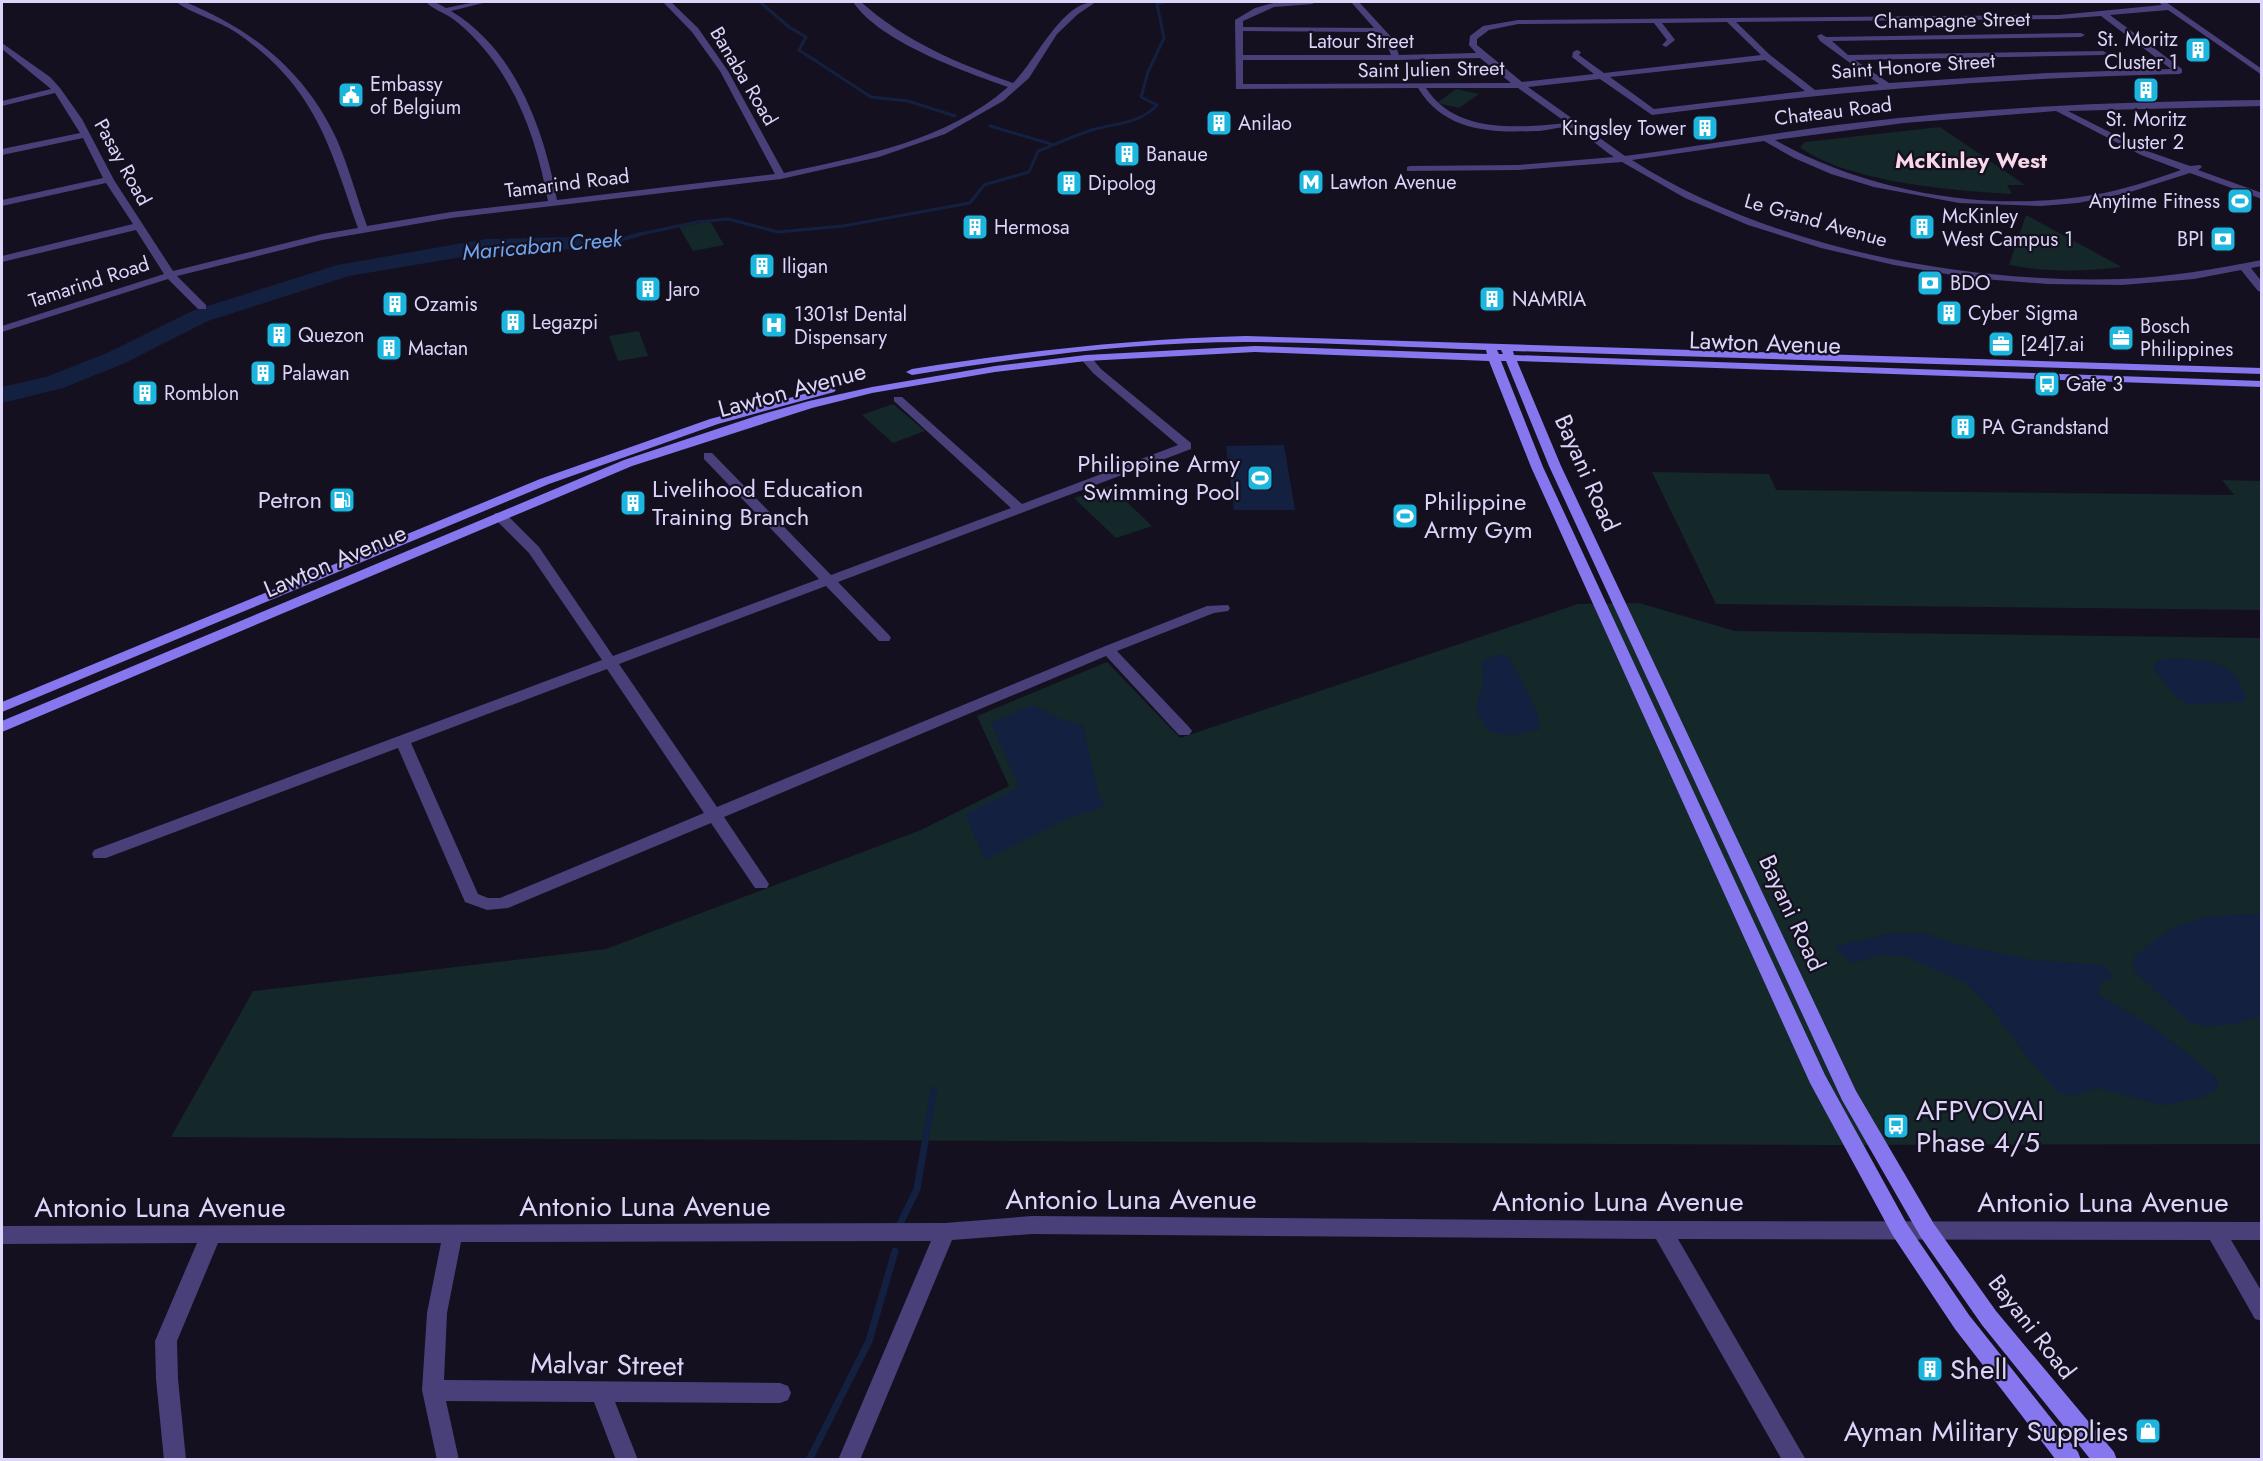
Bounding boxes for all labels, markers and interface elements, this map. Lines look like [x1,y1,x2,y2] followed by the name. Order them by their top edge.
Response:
[1874,5,2031,36] street label: Champagne Street
[703,21,785,131] street label: Banaba Road
[2097,25,2178,77] place label: St. Moritz Cluster 1
[1308,27,1414,56] street label: Latour Street
[2183,35,2213,65] building icon: St. Moritz Cluster 1
[1830,46,1996,87] street label: Saint Honore Street
[1357,54,1505,85] street label: Saint Julien Street
[370,70,461,122] place label: Embassy of Belgium
[2131,75,2161,105] building icon: St. Moritz Cluster 2
[336,80,366,110] public building icon: Embassy of Belgium
[1773,90,1893,133] street label: Chateau Road
[2106,105,2186,157] place label: St. Moritz Cluster 2
[1204,108,1234,138] building icon: Anilao
[1238,109,1292,138] place label: Anilao
[87,113,158,211] street label: Pasay Road
[1690,113,1720,143] building icon: Kingsley Tower
[1562,114,1686,143] place label: Kingsley Tower
[1112,139,1142,169] building icon: Banaue
[1146,140,1208,169] place label: Banaue
[1895,144,2047,176] district label: McKinley West
[503,161,631,206] street label: Tamarind Road
[1296,167,1326,197] metro station icon: Lawton Avenue
[1054,168,1084,198] building icon: Dipolog
[1330,168,1457,197] place label: Lawton Avenue
[1088,169,1156,198] place label: Dipolog
[1741,186,1891,255] street label: Le Grand Avenue
[2225,186,2255,216] sports icon: Anytime Fitness
[2089,187,2220,216] place label: Anytime Fitness
[1942,202,2073,254] place label: McKinley West Campus 1
[960,212,990,242] building icon: Hermosa
[1907,212,1937,242] building icon: McKinley West Campus 1
[994,213,1070,242] place label: Hermosa
[461,222,625,268] water label: Maricaban Creek
[2208,224,2238,254] bank icon: BPI
[2177,225,2204,254] place label: BPI
[25,249,153,316] street label: Tamarind Road
[747,251,777,281] building icon: Iligan
[782,252,828,281] place label: Iligan
[1915,268,1945,298] bank icon: BDO
[1950,269,1991,298] place label: BDO
[633,274,663,304] building icon: Jaro
[665,275,700,304] place label: Jaro
[1477,284,1507,314] building icon: NAMRIA
[1512,285,1587,314] place label: NAMRIA
[380,289,410,319] building icon: Ozamis
[414,290,477,319] place label: Ozamis
[1934,298,1964,328] building icon: Cyber Sigma
[1968,299,2078,328] place label: Cyber Sigma
[794,300,907,352] place label: 1301st Dental Dispensary
[498,307,528,337] building icon: Legazpi
[532,308,598,337] place label: Legazpi
[759,310,789,340] hospital icon: 1301st Dental Dispensary
[2140,312,2233,364] place label: Bosch Philippines
[264,320,294,350] building icon: Quezon
[298,321,365,350] place label: Quezon
[1688,322,1842,363] street label: Lawton Avenue
[2106,323,2136,353] office icon: Bosch Philippines
[1986,329,2016,359] office icon: [24]7.ai
[2020,330,2084,359] place label: [24]7.ai
[374,333,404,363] building icon: Mactan
[408,334,468,363] place label: Mactan
[714,353,870,426] street label: Lawton Avenue
[248,358,278,388] building icon: Palawan
[282,359,350,388] place label: Palawan
[2032,369,2062,399] bus stop icon: Gate 3
[2066,370,2123,399] place label: Gate 3
[130,378,160,408] building icon: Romblon
[164,379,239,408] place label: Romblon
[1546,409,1629,537] street label: Bayani Road
[1948,412,1978,442] building icon: PA Grandstand
[1982,413,2109,442] place label: PA Grandstand
[1077,446,1240,509] place label: Philippine Army Swimming Pool
[1245,463,1275,493] sports icon: Philippine Army Swimming Pool
[652,471,863,534] place label: Livelihood Education Training Branch
[258,482,322,517] place label: Petron
[1424,484,1533,547] place label: Philippine Army Gym
[327,485,357,515] fuel station icon: Petron
[618,488,648,518] building icon: Livelihood Education Training Branch
[1390,501,1420,531] sports icon: Philippine Army Gym
[258,515,412,606] street label: Lawton Avenue
[1750,849,1835,977] street label: Bayani Road
[1916,1090,2044,1163] place label: AFPVOVAI Phase 4/5
[1881,1111,1911,1141] bus stop icon: AFPVOVAI Phase 4/5
[1005,1179,1257,1220] street label: Antonio Luna Avenue
[1492,1181,1744,1222] street label: Antonio Luna Avenue
[1977,1182,2229,1223] street label: Antonio Luna Avenue
[519,1186,771,1227] street label: Antonio Luna Avenue
[34,1187,286,1228] street label: Antonio Luna Avenue
[1980,1267,2085,1387] street label: Bayani Road
[530,1343,684,1386] street label: Malvar Street
[1950,1349,2007,1390] place label: Shell
[1915,1354,1945,1384] building icon: Shell
[1844,1411,2128,1452] place label: Ayman Military Supplies
[2133,1416,2163,1446] shop icon: Ayman Military Supplies

